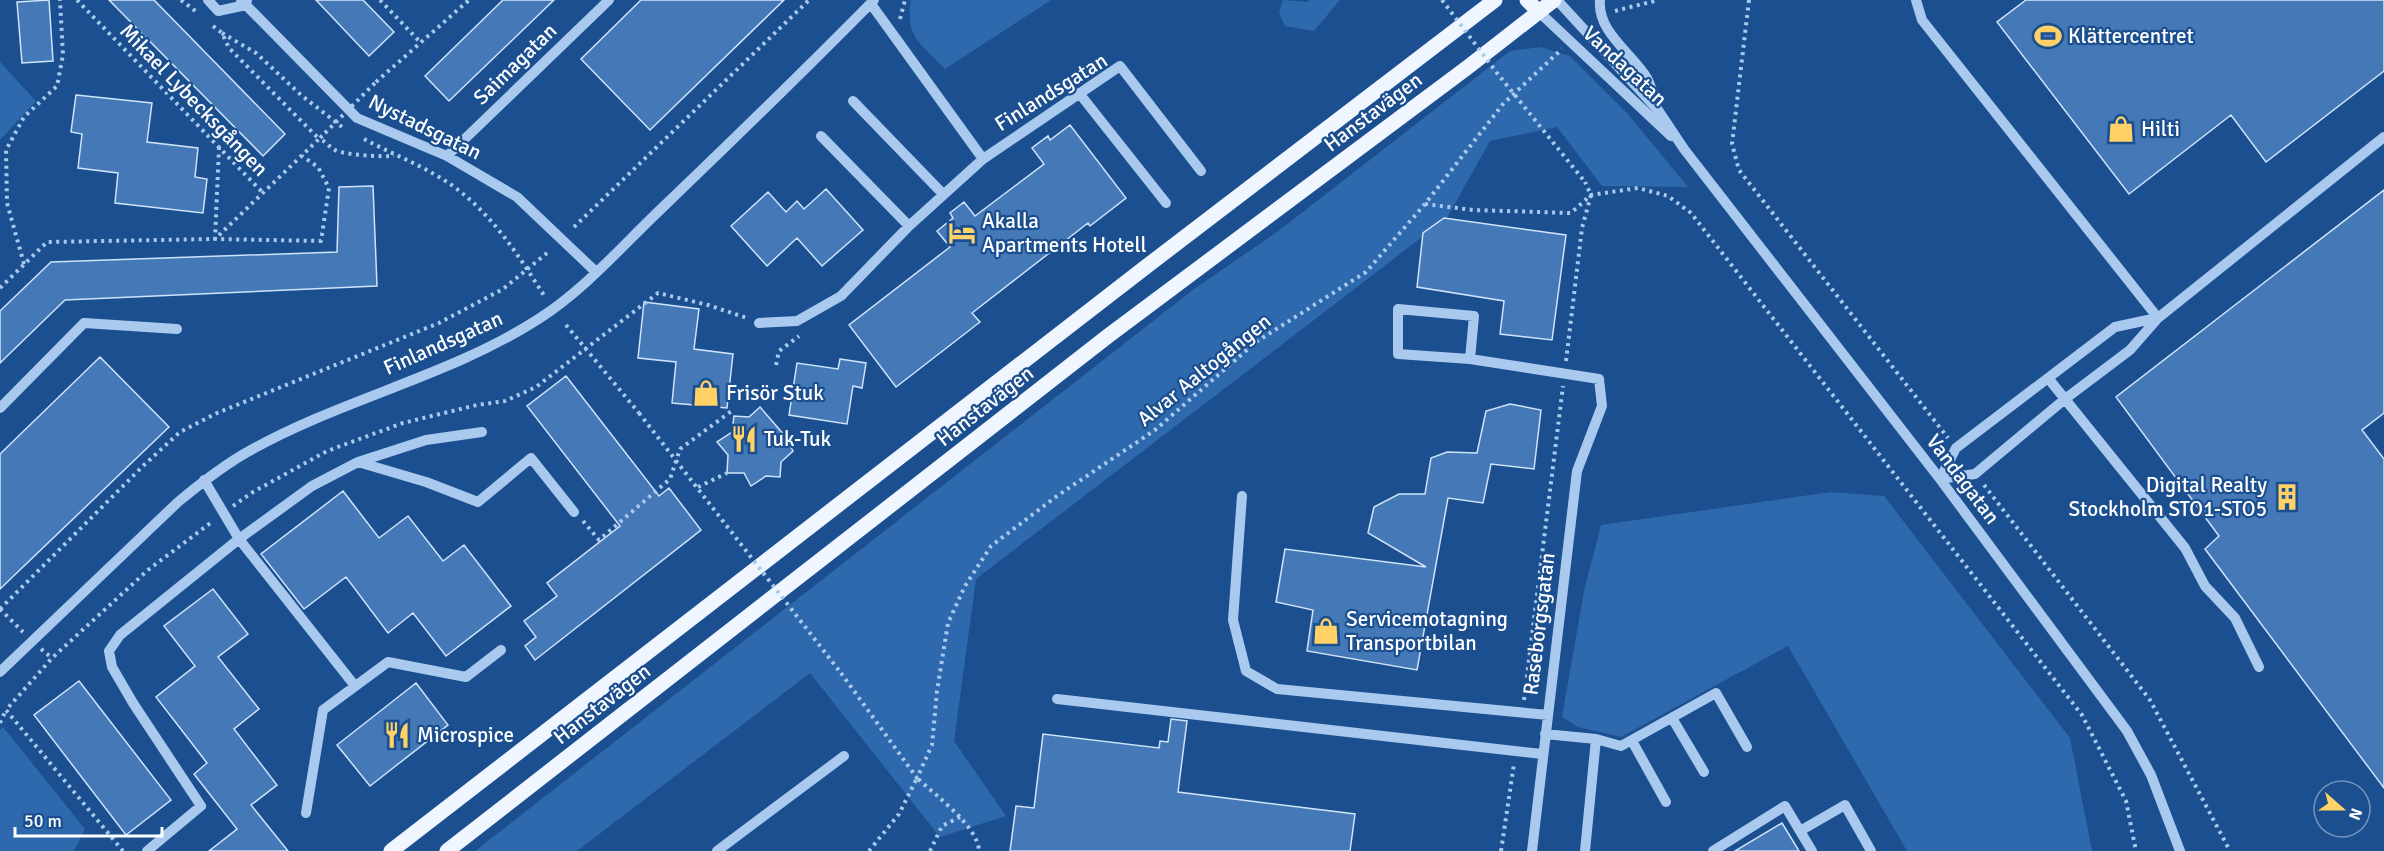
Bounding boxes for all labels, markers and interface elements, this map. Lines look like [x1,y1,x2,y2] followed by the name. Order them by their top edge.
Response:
[114,18,274,182] street label: Mikael Lybecksgången
[468,18,562,110] street label: Saimagatan
[1577,20,1673,112] street label: Vandagatan
[2033,21,2063,51] sports icon: Klättercentret
[2068,23,2194,49] place label: Klättercentret
[990,47,1112,137] street label: Finlandsgatan
[1319,67,1427,157] street label: Hanstavägen
[364,88,486,166] street label: Nystadsgatan
[2106,114,2136,144] shop icon: Hilti
[2141,116,2180,142] place label: Hilti
[982,208,1147,258] place label: Akalla Apartments Hotell
[947,218,977,248] hotel icon: Akalla Apartments Hotell
[379,305,507,381] street label: Finlandsgatan
[1132,308,1276,432] street label: Alvar Aaltogången
[931,360,1039,452] street label: Hanstavägen
[691,378,721,408] shop icon: Frisör Stuk
[726,380,824,406] place label: Frisör Stuk
[729,424,759,454] restaurant icon: Tuk-Tuk
[764,426,831,452] place label: Tuk-Tuk
[1921,429,2005,529] street label: Vandagatan
[2068,472,2267,522] place label: Digital Realty Stockholm STO1-STO5
[2272,482,2302,512] building icon: Digital Realty Stockholm STO1-STO5
[1517,551,1561,697] street label: Raseborgsgatan
[1346,606,1508,656] place label: Servicemotagning Transportbilan
[1311,616,1341,646] shop icon: Servicemotagning Transportbilan
[548,658,656,750] street label: Hanstavägen
[382,720,412,750] restaurant icon: Microspice
[417,722,514,748] place label: Microspice
[2312,779,2372,839] north arrow
[15,800,162,838] scale bar
[2344,805,2366,823] text: N
[24,810,62,832] text: 50 m

